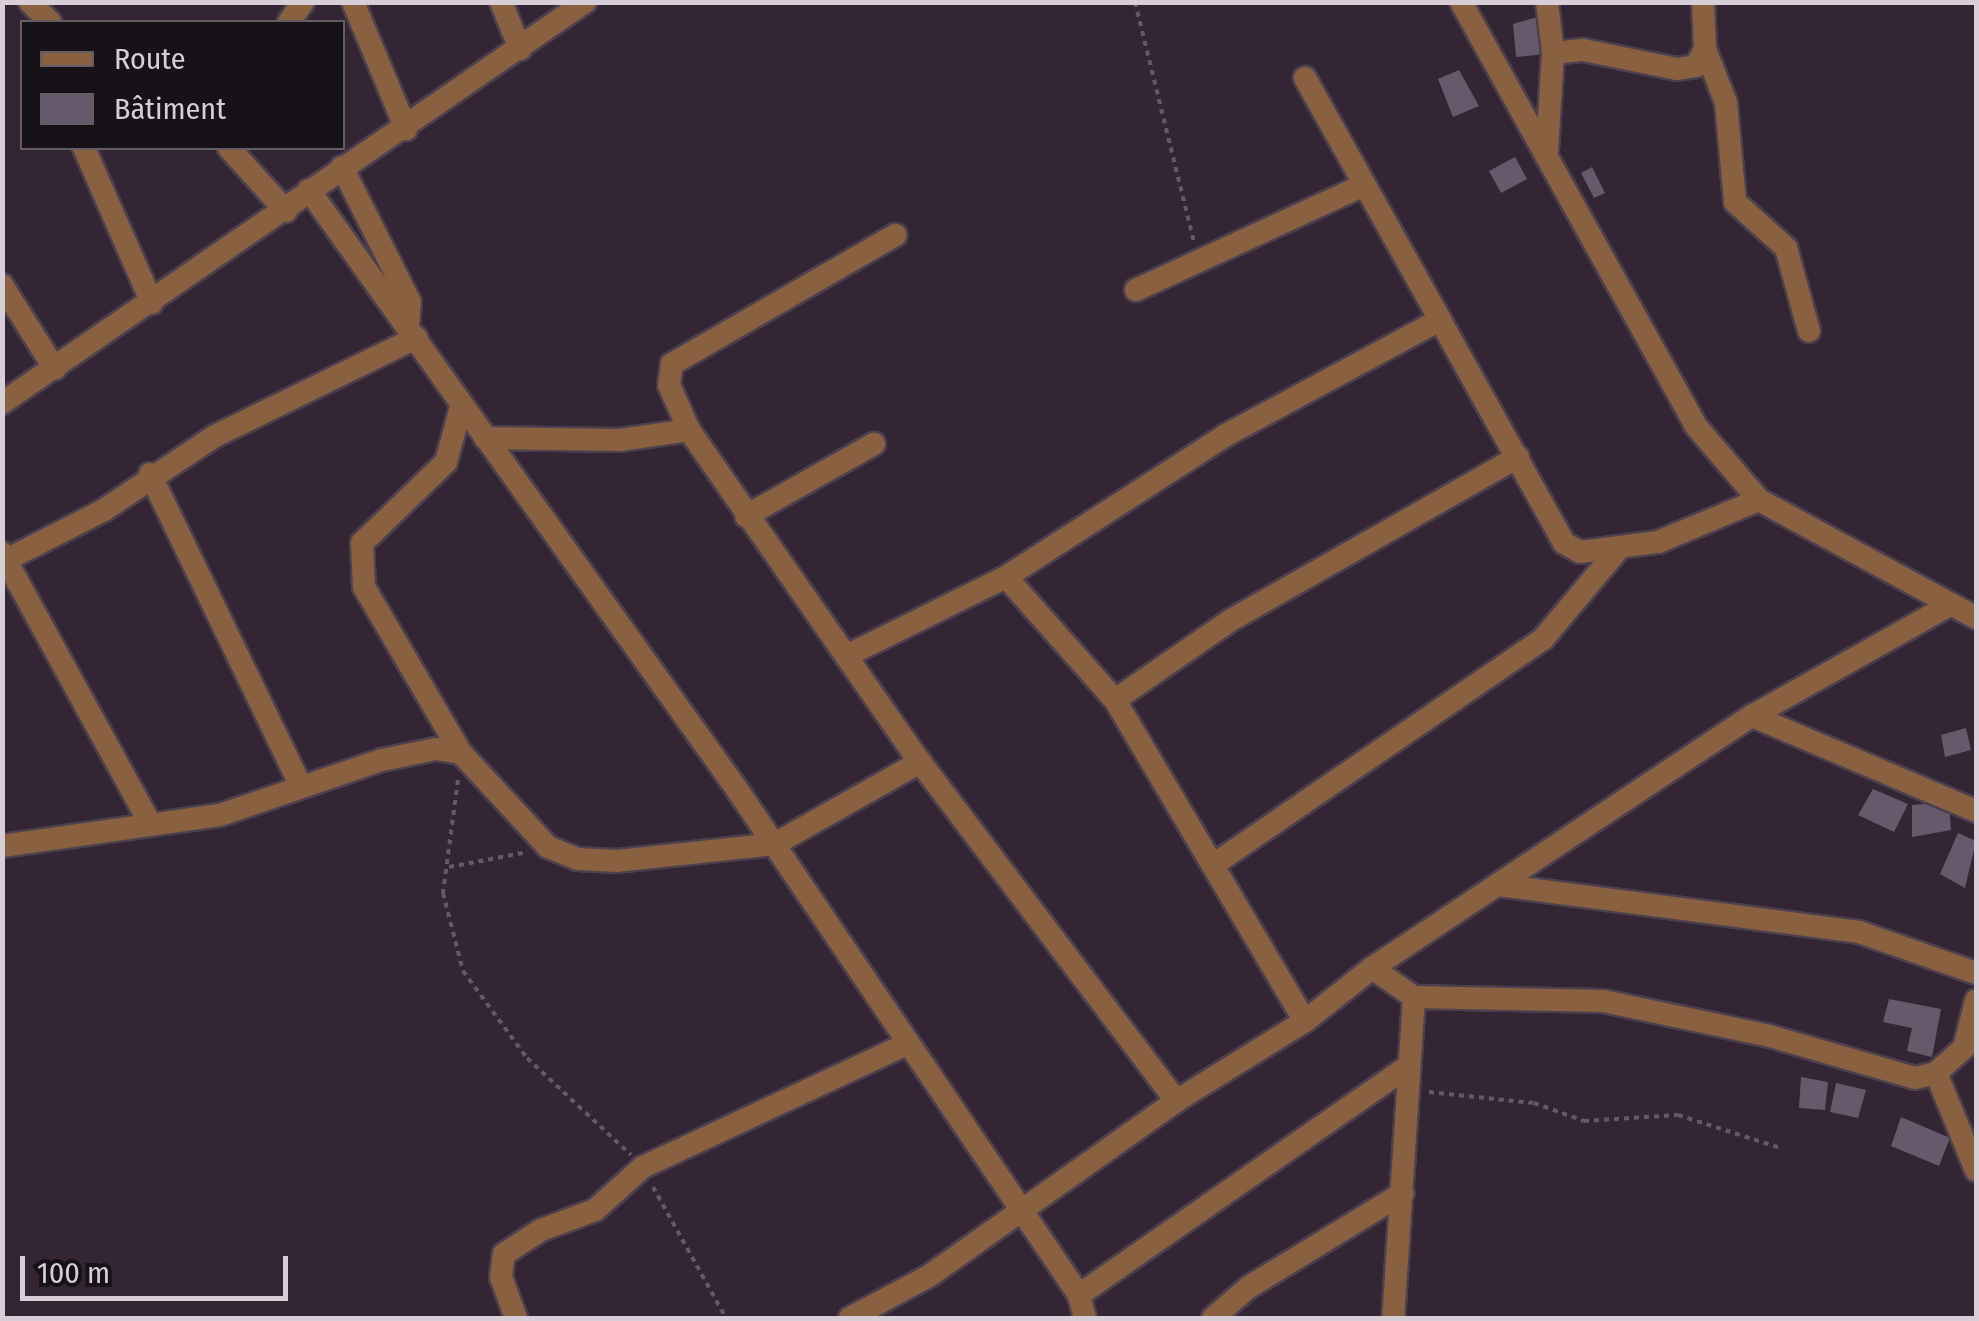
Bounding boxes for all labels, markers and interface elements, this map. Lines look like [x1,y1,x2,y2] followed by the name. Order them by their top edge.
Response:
[20,20,345,150] legend
[114,41,186,77] text: Route
[114,91,226,127] text: Bâtiment
[25,1236,292,1298] scale bar
[37,1255,110,1291] text: 100 m

